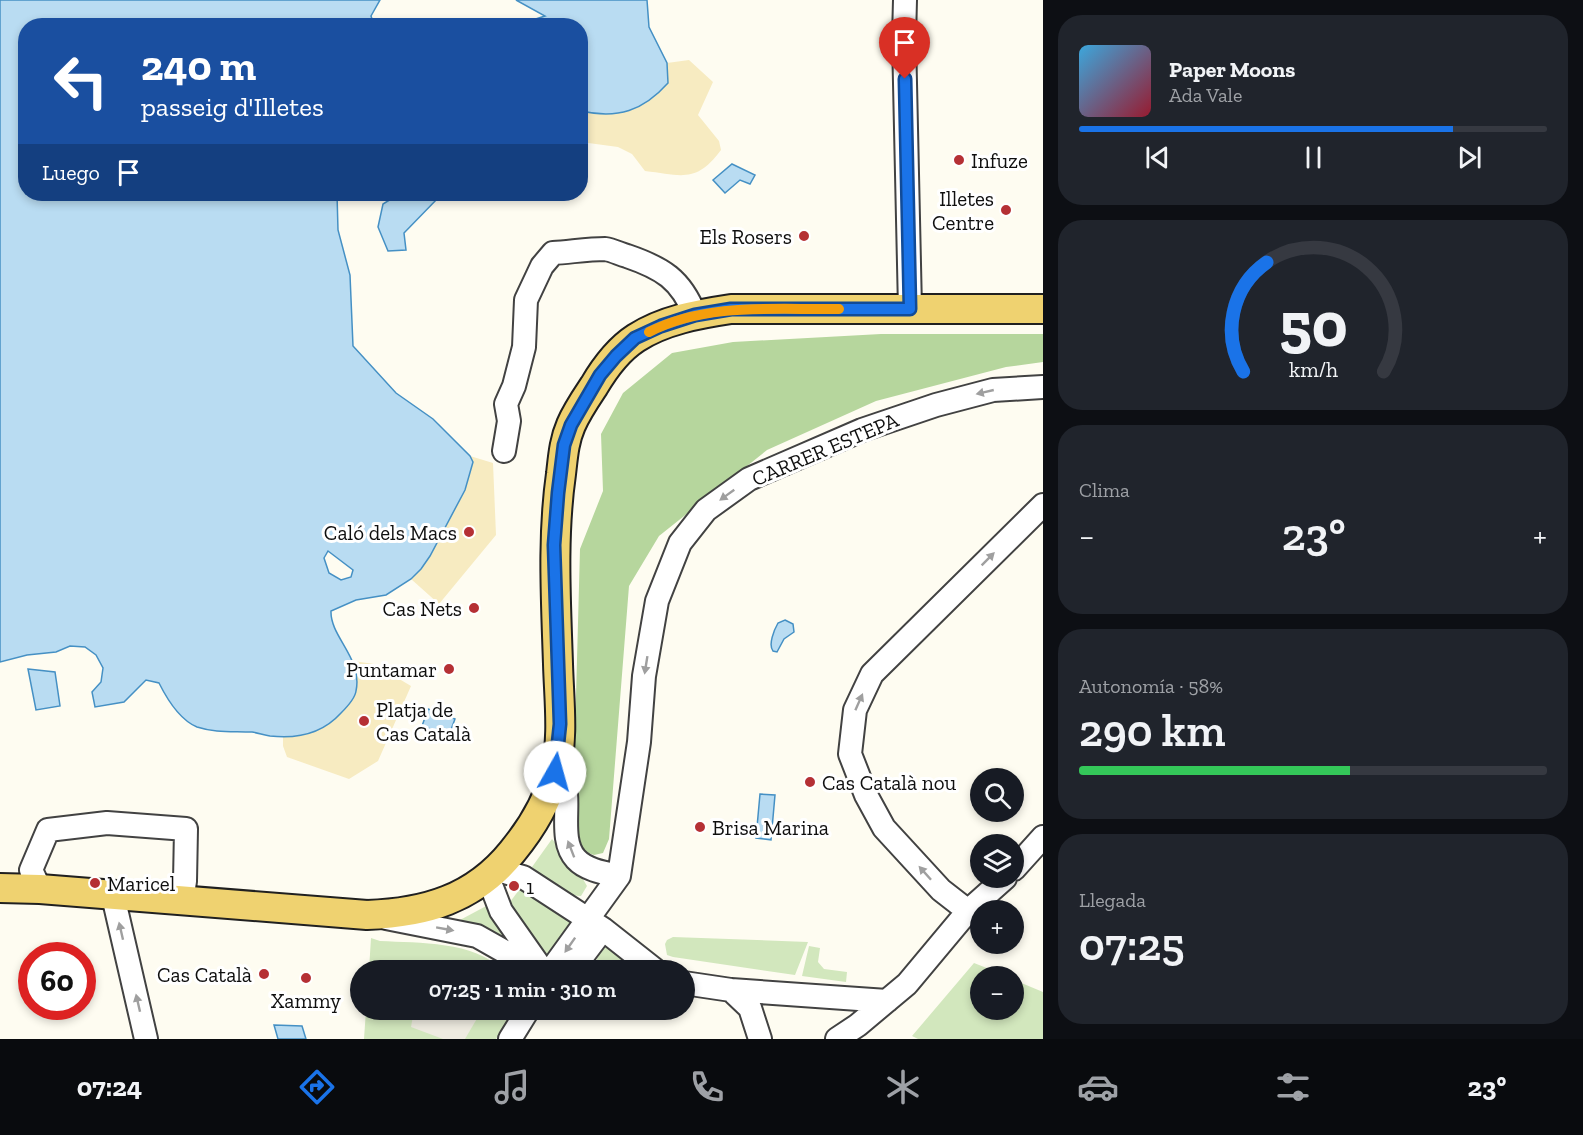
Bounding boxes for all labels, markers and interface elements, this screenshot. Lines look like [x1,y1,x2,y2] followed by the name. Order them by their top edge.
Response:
[879,17,930,79] pin
[888,26,921,59] icon: arrive
[141,40,256,91] text: 240 m
[42,42,120,120] icon: left
[1169,56,1295,83] text: Paper Moons
[1169,83,1242,107] text: Ada Vale
[141,91,324,123] text: passeig d'Illetes
[1141,141,1174,174] icon: previous
[1297,141,1330,174] icon: pause
[1453,141,1486,174] icon: next
[971,148,1028,173] place label: Infuze
[952,153,966,167] marker: Infuze
[112,156,145,189] icon: arrive
[42,159,100,186] text: Luego
[932,186,994,235] place label: Illetes Centre
[999,203,1013,217] marker: Illetes Centre
[700,224,792,249] place label: Els Rosers
[797,229,811,243] marker: Els Rosers
[1279,287,1347,362] text: 50
[1289,357,1337,382] text: km/h
[976,388,994,398] one-way arrow
[748,407,902,491] street label: CARRER ESTEPA
[1079,478,1130,502] text: Clima
[719,489,735,501] one-way arrow
[1282,508,1346,562] text: 23°
[1079,516,1094,555] text: −
[1533,516,1547,555] text: +
[324,520,457,545] place label: Caló dels Macs
[462,525,476,539] marker: Caló dels Macs
[981,552,995,566] one-way arrow
[382,596,462,621] place label: Cas Nets
[467,601,481,615] marker: Cas Nets
[642,655,651,674] one-way arrow
[346,657,437,682] place label: Puntamar
[442,662,456,676] marker: Puntamar
[1079,674,1223,698] text: Autonomía · 58%
[854,693,864,711] one-way arrow
[376,697,471,746] place label: Platja de Cas Català
[1079,704,1225,758] text: 290 km
[357,714,371,728] marker: Platja de Cas Català
[523,740,587,804] position arrow
[970,768,1024,1020] map controls
[970,768,1024,822] button: search
[822,770,957,795] place label: Cas Català nou
[803,775,817,789] marker: Cas Català nou
[712,815,829,840] place label: Brisa Marina
[693,820,707,834] marker: Brisa Marina
[970,834,1024,888] button: layers
[566,839,576,857] one-way arrow
[918,865,932,880] one-way arrow
[107,871,176,896] place label: Maricel
[526,874,534,899] place label: 1
[88,876,102,890] marker: Maricel
[507,879,521,893] marker: 1
[1079,888,1146,912] text: Llegada
[970,900,1024,954] button: +
[1079,918,1185,972] text: 07:25
[116,922,126,941] one-way arrow
[436,924,455,933] one-way arrow
[564,937,576,952] one-way arrow
[18,942,96,1020] speed limit sign: 60
[157,962,252,987] place label: Cas Català
[970,966,1024,1020] button: −
[257,967,271,981] marker: Cas Català
[299,971,313,985] marker: Xammy
[429,976,616,1003] text: 07:25 · 1 min · 310 m
[271,988,341,1013] place label: Xammy
[133,993,142,1012] one-way arrow
[296,1066,338,1108] icon: directions
[491,1066,533,1108] icon: music
[686,1066,728,1108] icon: phone
[882,1066,924,1108] icon: climate
[1077,1066,1119,1108] icon: car
[1272,1066,1314,1108] icon: filters
[77,1071,142,1103] text: 07:24
[1468,1071,1506,1103] text: 23°

